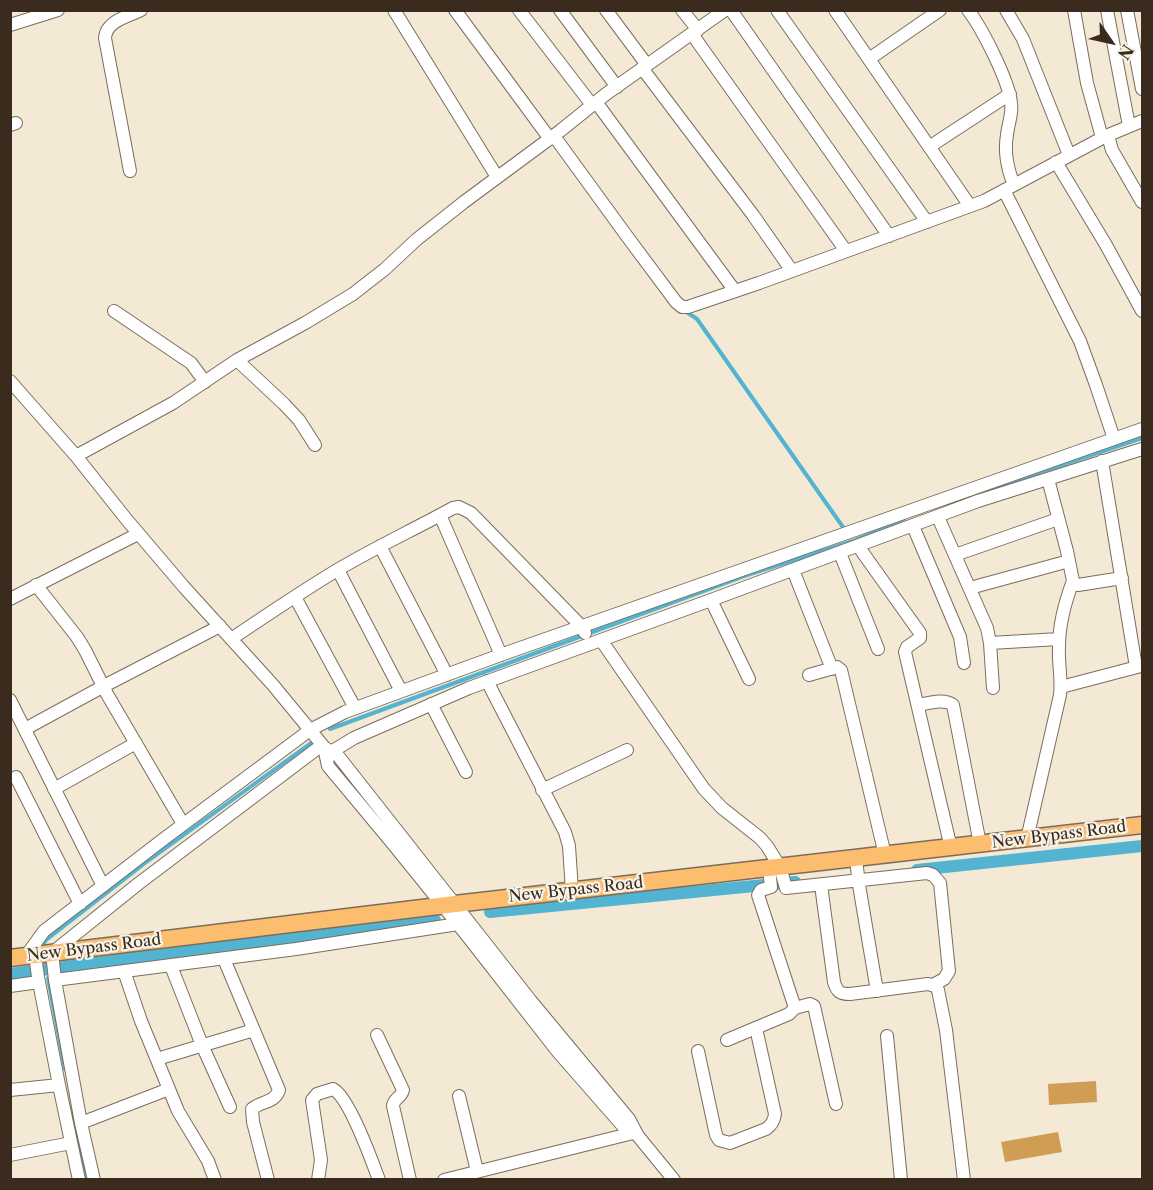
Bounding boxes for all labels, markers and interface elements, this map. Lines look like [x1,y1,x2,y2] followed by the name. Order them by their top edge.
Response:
[1081,12,1141,72] north arrow
[1114,41,1138,63] text: N
[991,817,1127,853] street label: New Bypass Road
[508,873,644,907] street label: New Bypass Road
[26,930,162,966] street label: New Bypass Road

